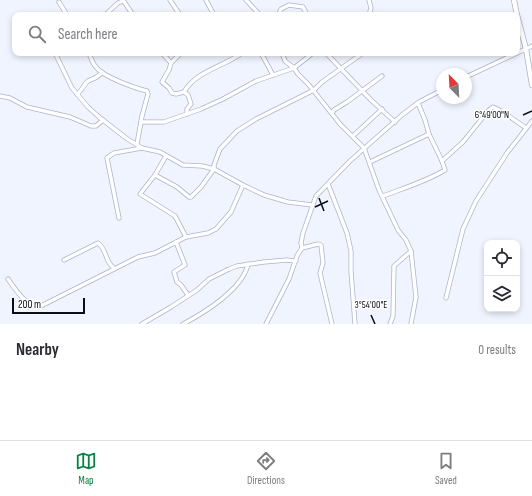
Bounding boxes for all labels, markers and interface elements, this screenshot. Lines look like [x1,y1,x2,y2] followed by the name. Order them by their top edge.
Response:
[12,12,520,56] search box
[26,23,48,45] icon: search
[58,25,118,44] text: Search here
[436,68,472,104] north arrow
[475,109,509,121] text: 6°49'00"N
[484,240,520,312] map controls
[484,240,520,276] button: locate
[484,276,520,312] button: layers
[12,296,85,315] scale bar
[18,298,41,311] text: 200 m
[355,299,387,311] text: 3°54'00"E
[16,340,59,360] text: Nearby
[478,342,516,358] text: 0 results
[75,450,97,487] tab: Map
[247,450,285,487] tab: Directions
[435,450,457,487] tab: Saved

